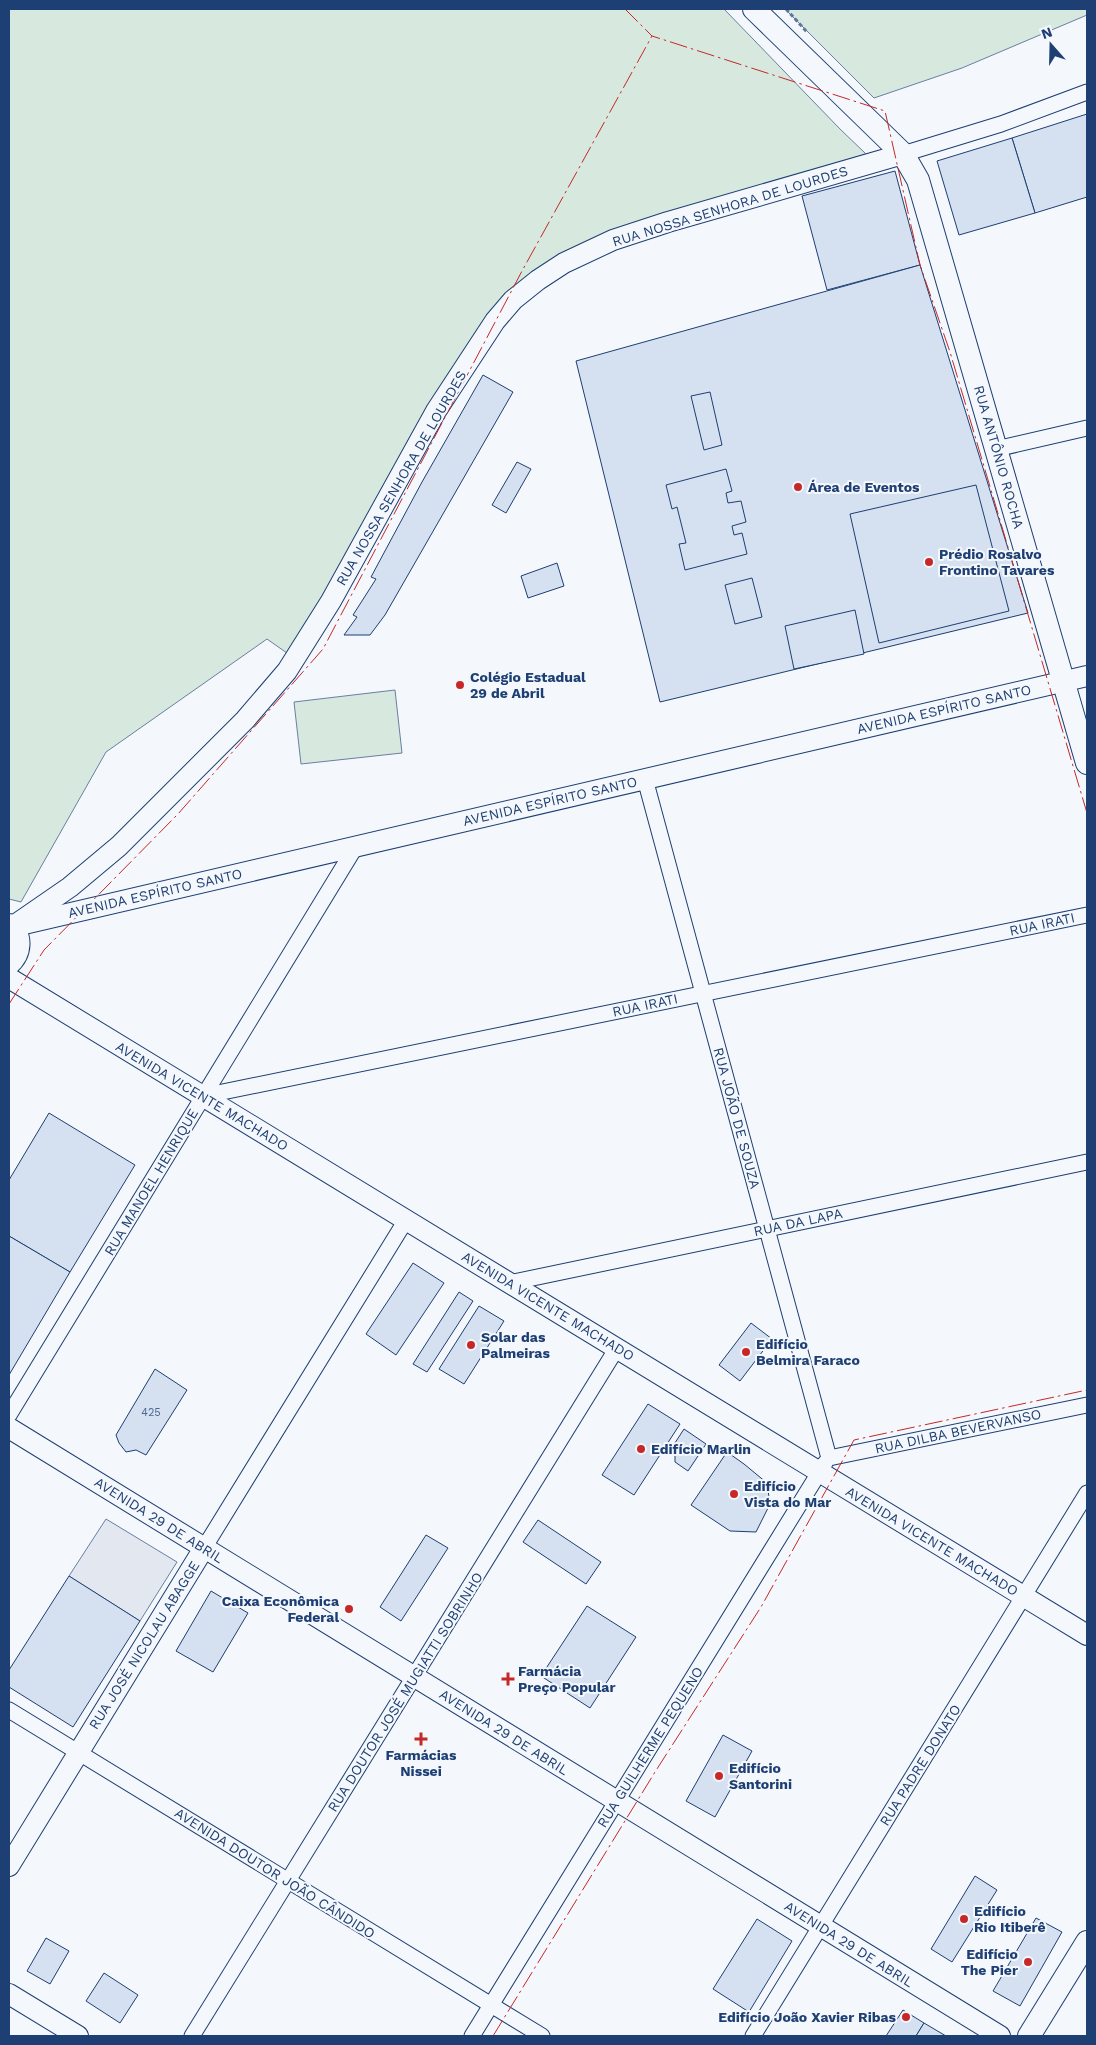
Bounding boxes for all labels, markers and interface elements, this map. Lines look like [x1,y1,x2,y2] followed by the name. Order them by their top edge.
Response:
[1026,20,1076,70] north arrow
[1039,23,1054,42] text: N
[610,162,850,250] street label: RUA NOSSA SENHORA DE LOURDES
[333,368,469,588] street label: RUA NOSSA SENHORA DE LOURDES
[971,383,1027,531] street label: RUA ANTÔNIO ROCHA
[808,479,920,495] place label: Área de Eventos
[792,481,804,493] marker: Área de Eventos
[939,546,1055,578] place label: Prédio Rosalvo Frontino Tavares
[923,556,935,568] marker: Prédio Rosalvo Frontino Tavares
[470,669,586,701] place label: Colégio Estadual 29 de Abril
[454,679,466,691] marker: Colégio Estadual 29 de Abril
[855,681,1033,737] street label: AVENIDA ESPÍRITO SANTO
[461,773,639,829] street label: AVENIDA ESPÍRITO SANTO
[66,865,244,921] street label: AVENIDA ESPÍRITO SANTO
[1008,909,1076,939] street label: RUA IRATI
[611,990,679,1020] street label: RUA IRATI
[113,1038,291,1154] street label: AVENIDA VICENTE MACHADO
[710,1046,764,1190] street label: RUA JOÃO DE SOUZA
[101,1106,201,1258] street label: RUA MANOEL HENRIQUE
[752,1205,844,1239] street label: RUA DA LAPA
[459,1248,637,1364] street label: AVENIDA VICENTE MACHADO
[481,1329,550,1361] place label: Solar das Palmeiras
[756,1336,860,1368] place label: Edifício Belmira Faraco
[465,1339,477,1351] marker: Solar das Palmeiras
[740,1346,752,1358] marker: Edifício Belmira Faraco
[141,1406,161,1419] house number: 425
[873,1406,1043,1456] street label: RUA DILBA BEVERVANSO
[651,1441,751,1457] place label: Edifício Marlin
[635,1443,647,1455] marker: Edifício Marlin
[92,1474,226,1566] street label: AVENIDA 29 DE ABRIL
[744,1478,831,1510] place label: Edifício Vista do Mar
[843,1483,1021,1599] street label: AVENIDA VICENTE MACHADO
[728,1488,740,1500] marker: Edifício Vista do Mar
[85,1558,203,1732] street label: RUA JOSÉ NICOLAU ABAGGE
[324,1569,486,1815] street label: RUA DOUTOR JOSÉ MUGIATTI SOBRINHO
[222,1593,340,1625] place label: Caixa Econômica Federal
[343,1603,355,1615] marker: Caixa Econômica Federal
[518,1663,616,1695] place label: Farmácia Preço Popular
[594,1664,706,1830] street label: RUA GUILHERME PEQUENO
[502,1673,514,1685] marker: Farmácia Preço Popular
[437,1686,571,1778] street label: AVENIDA 29 DE ABRIL
[876,1701,964,1829] street label: RUA PADRE DONATO
[415,1733,427,1745] marker: Farmácias Nissei
[386,1747,457,1779] place label: Farmácias Nissei
[729,1760,792,1792] place label: Edifício Santorini
[713,1770,725,1782] marker: Edifício Santorini
[172,1804,378,1942] street label: AVENIDA DOUTOR JOÃO CÂNDIDO
[782,1898,916,1990] street label: AVENIDA 29 DE ABRIL
[974,1903,1046,1935] place label: Edifício Rio Itiberê
[958,1913,970,1925] marker: Edifício Rio Itiberê
[961,1946,1018,1978] place label: Edifício The Pier
[1022,1956,1034,1968] marker: Edifício The Pier
[718,2009,897,2025] place label: Edifício João Xavier Ribas
[900,2011,912,2023] marker: Edifício João Xavier Ribas

